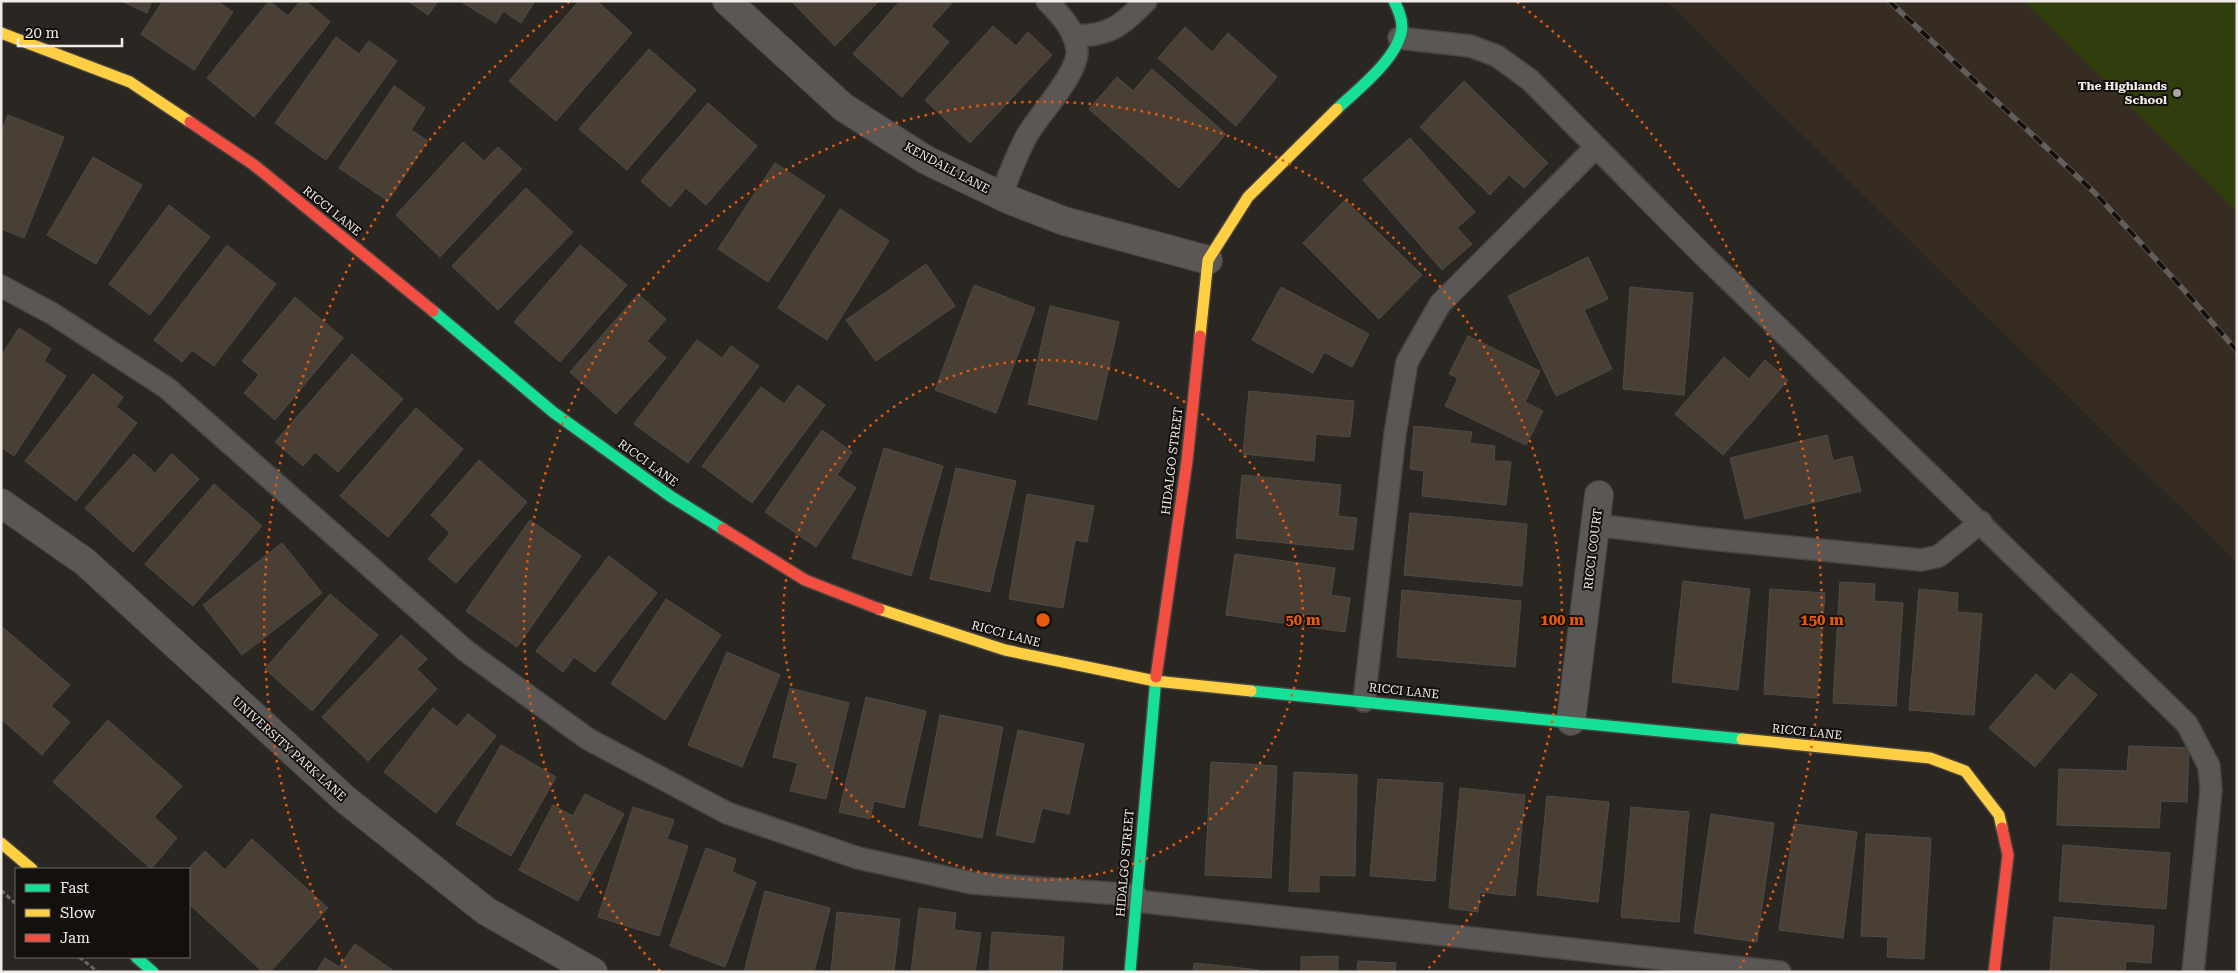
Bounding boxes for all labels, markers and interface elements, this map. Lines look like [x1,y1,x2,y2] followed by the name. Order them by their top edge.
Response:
[18,15,121,47] scale bar
[25,24,60,42] text: 20 m
[2078,79,2167,107] place label: The Highlands School
[2171,87,2183,99] marker: The Highlands School
[902,140,992,196] street label: KENDALL LANE
[300,183,364,239] street label: RICCI LANE
[1158,406,1186,516] street label: HIDALGO STREET
[615,437,681,489] street label: RICCI LANE
[1581,508,1605,590] street label: RICCI COURT
[1034,611,1052,629] centre of rings
[1285,611,1321,629] text: 50 m
[1540,611,1584,629] text: 100 m
[1800,611,1844,629] text: 150 m
[970,618,1042,650] street label: RICCI LANE
[1368,680,1440,702] street label: RICCI LANE
[229,694,349,804] street label: UNIVERSITY PARK LANE
[1771,721,1843,743] street label: RICCI LANE
[1113,808,1137,918] street label: HIDALGO STREET
[15,868,190,958] legend
[60,879,90,897] text: Fast
[60,904,96,922] text: Slow
[60,929,90,947] text: Jam

